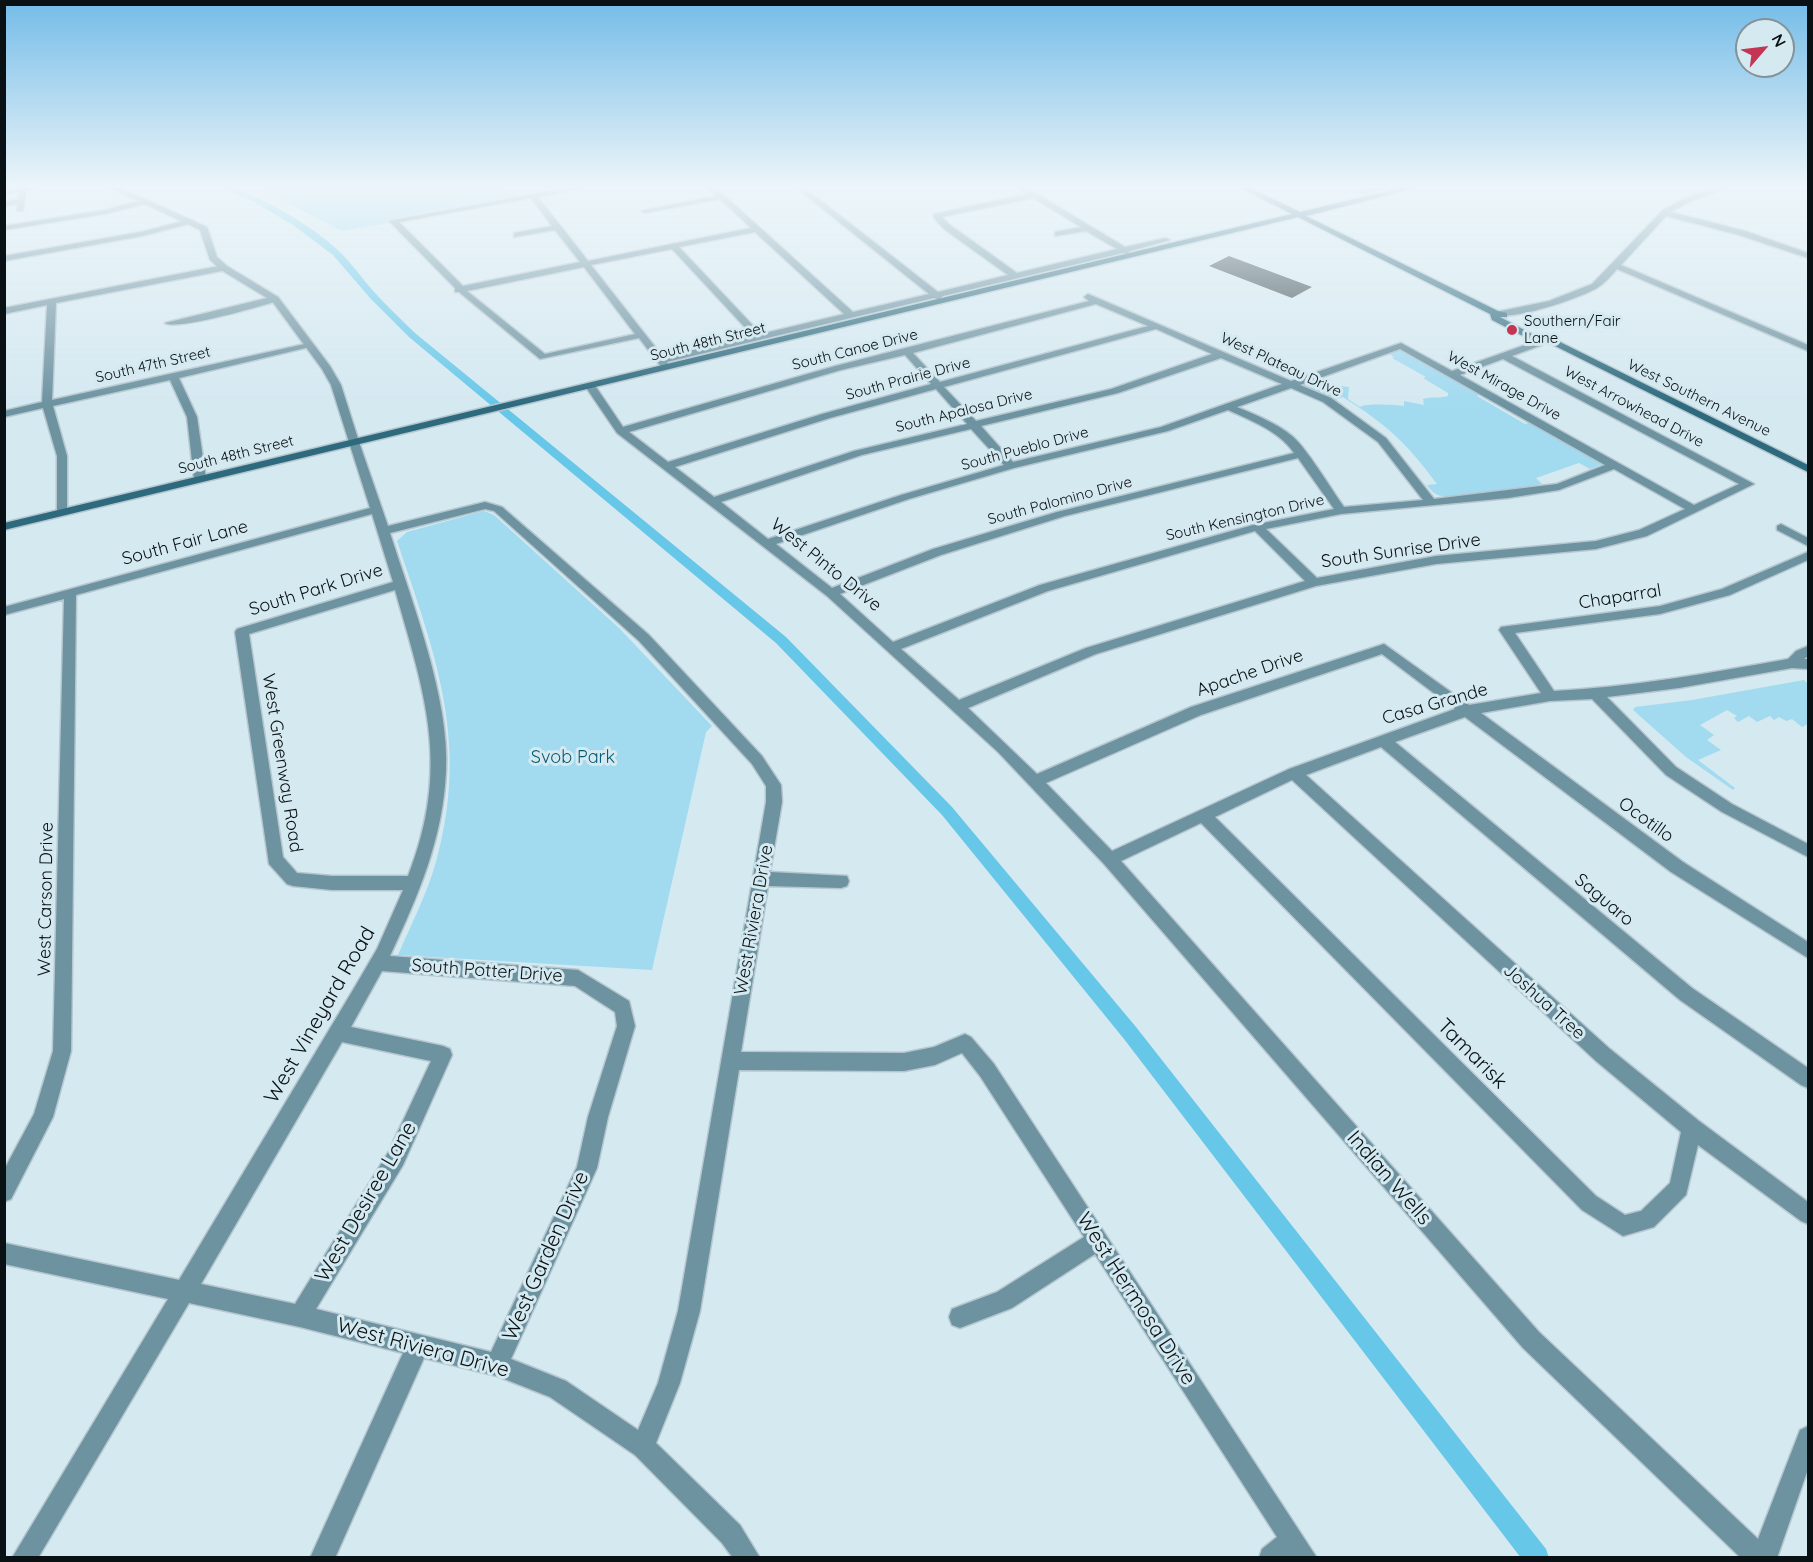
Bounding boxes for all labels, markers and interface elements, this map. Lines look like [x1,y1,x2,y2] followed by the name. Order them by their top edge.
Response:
[1735,18,1795,78] north arrow
[1768,31,1791,50] text: N
[1524,312,1621,347] place label: Southern/Fair Lane
[648,319,768,365] street label: South 48th Street
[1505,323,1519,337] marker: Southern/Fair Lane
[790,326,920,374] street label: South Canoe Drive
[1218,329,1344,401] street label: West Plateau Drive
[94,343,212,387] street label: South 47th Street
[1444,347,1564,425] street label: West Mirage Drive
[844,354,972,404] street label: South Prairie Drive
[1625,356,1773,440] street label: West Southern Avenue
[1561,363,1707,451] street label: West Arrowhead Drive
[894,385,1034,437] street label: South Apalosa Drive
[959,423,1091,475] street label: South Pueblo Drive
[176,432,296,478] street label: South 48th Street
[986,473,1134,529] street label: South Palomino Drive
[1164,491,1326,545] street label: South Kensington Drive
[766,514,886,616] street label: West Pinto Drive
[119,516,251,570] street label: South Fair Lane
[1320,529,1482,573] street label: South Sunrise Drive
[246,559,386,621] street label: South Park Drive
[1577,580,1663,614] street label: Chaparral
[1194,645,1306,701] street label: Apache Drive
[257,672,307,854] street label: West Greenway Road
[1380,679,1490,729] street label: Casa Grande
[531,747,615,769] park label: Svob Park
[1614,793,1678,847] street label: Ocotillo
[34,822,58,976] street label: West Carson Drive
[730,843,778,997] street label: West Riviera Drive
[1570,869,1638,931] street label: Saguaro
[259,922,381,1108] street label: West Vineyard Road
[411,955,563,987] street label: South Potter Drive
[1499,960,1589,1044] street label: Joshua Tree
[1432,1014,1512,1094] street label: Tamarisk
[310,1117,422,1287] street label: West Desiree Lane
[1341,1126,1437,1230] street label: Indian Wells
[497,1167,595,1345] street label: West Garden Drive
[1071,1208,1201,1390] street label: West Hermosa Drive
[334,1313,512,1383] street label: West Riviera Drive

